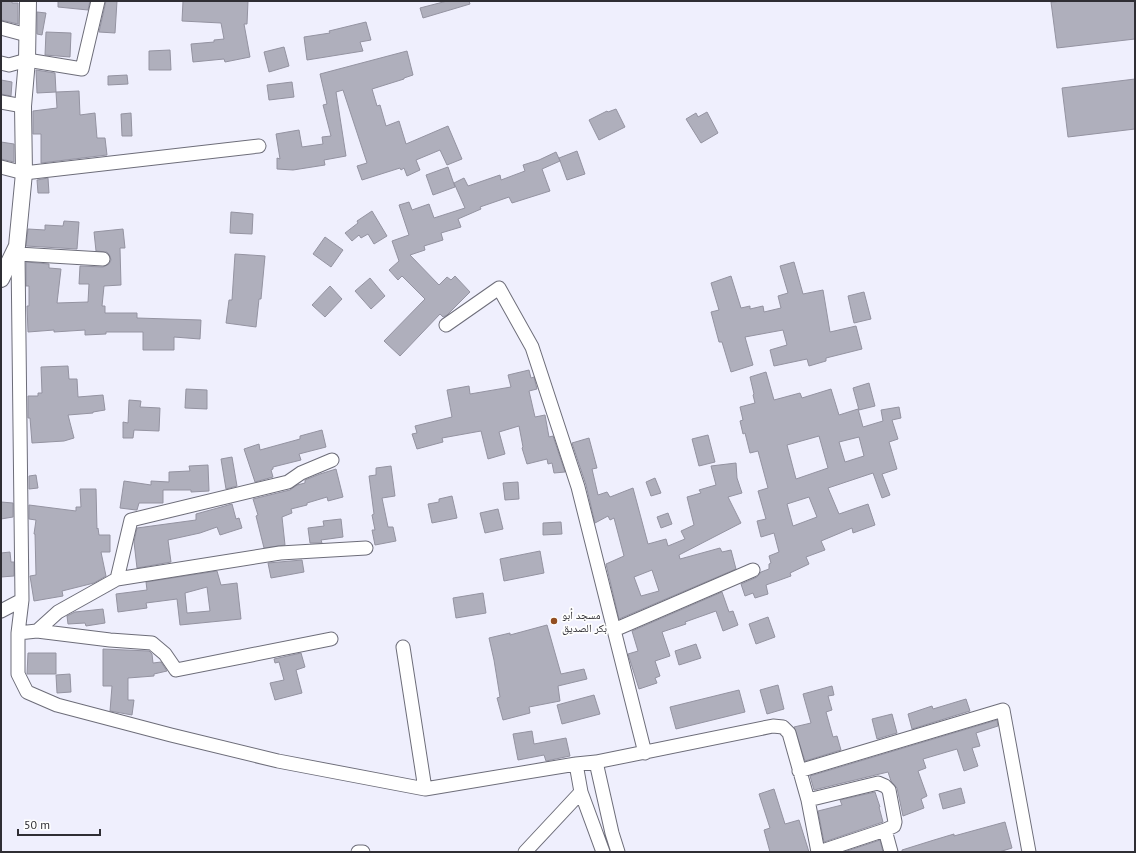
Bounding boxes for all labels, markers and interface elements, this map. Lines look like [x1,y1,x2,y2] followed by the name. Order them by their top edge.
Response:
[562,608,607,635] place label: مسجد أبو بكر الصديق
[549,616,559,626] marker: مسجد أبو بكر الصديق
[18,811,100,837] scale bar
[24,817,50,832] text: 50 m

